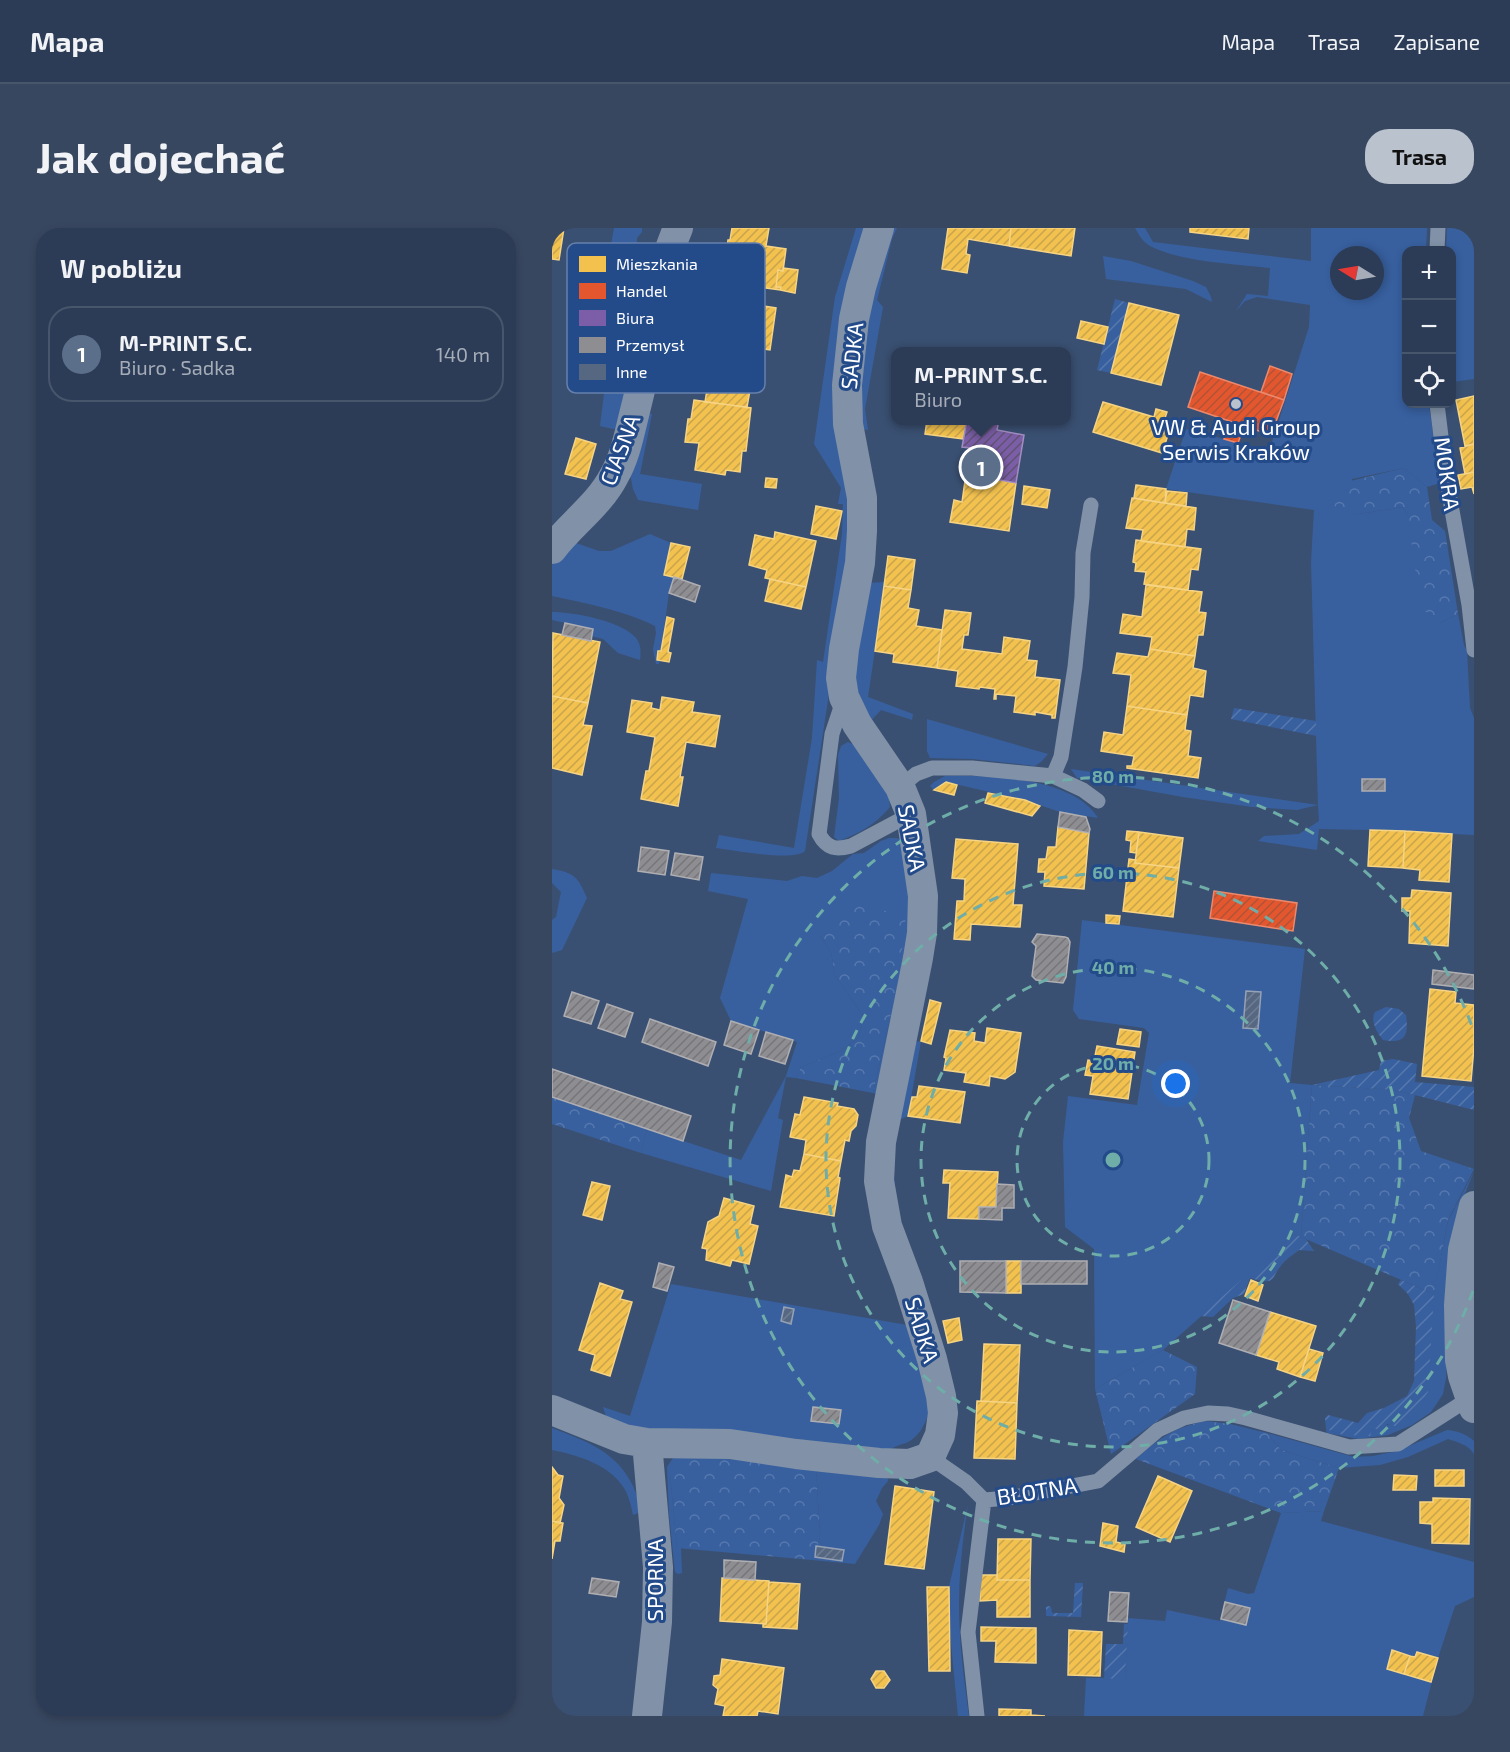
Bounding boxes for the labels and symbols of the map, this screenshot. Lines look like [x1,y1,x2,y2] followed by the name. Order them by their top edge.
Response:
[567,243,765,393] legend
[1330,246,1384,300] north arrow
[616,254,698,273] text: Mieszkania
[616,281,668,300] text: Handel
[616,308,654,327] text: Biura
[835,321,867,391] street label: SADKA
[616,335,684,354] text: Przemysł
[616,362,647,381] text: Inne
[1229,397,1243,411] marker: VW & Audi Group Serwis Kraków
[594,410,644,489] street label: CIASNA
[1151,413,1321,464] place label: VW & Audi Group Serwis Kraków
[1430,435,1466,513] street label: MOKRA
[962,444,1000,490] pin: 1
[1092,765,1134,787] text: 80 m
[894,802,932,874] street label: SADKA
[1092,861,1134,883] text: 60 m
[1092,956,1134,978] text: 40 m
[1092,1052,1134,1074] text: 20 m
[1161,1069,1190,1098] your location
[1103,1150,1123,1170] centre of rings
[901,1294,945,1366] street label: SADKA
[995,1471,1079,1509] street label: BŁOTNA
[641,1538,667,1621] street label: SPORNA

